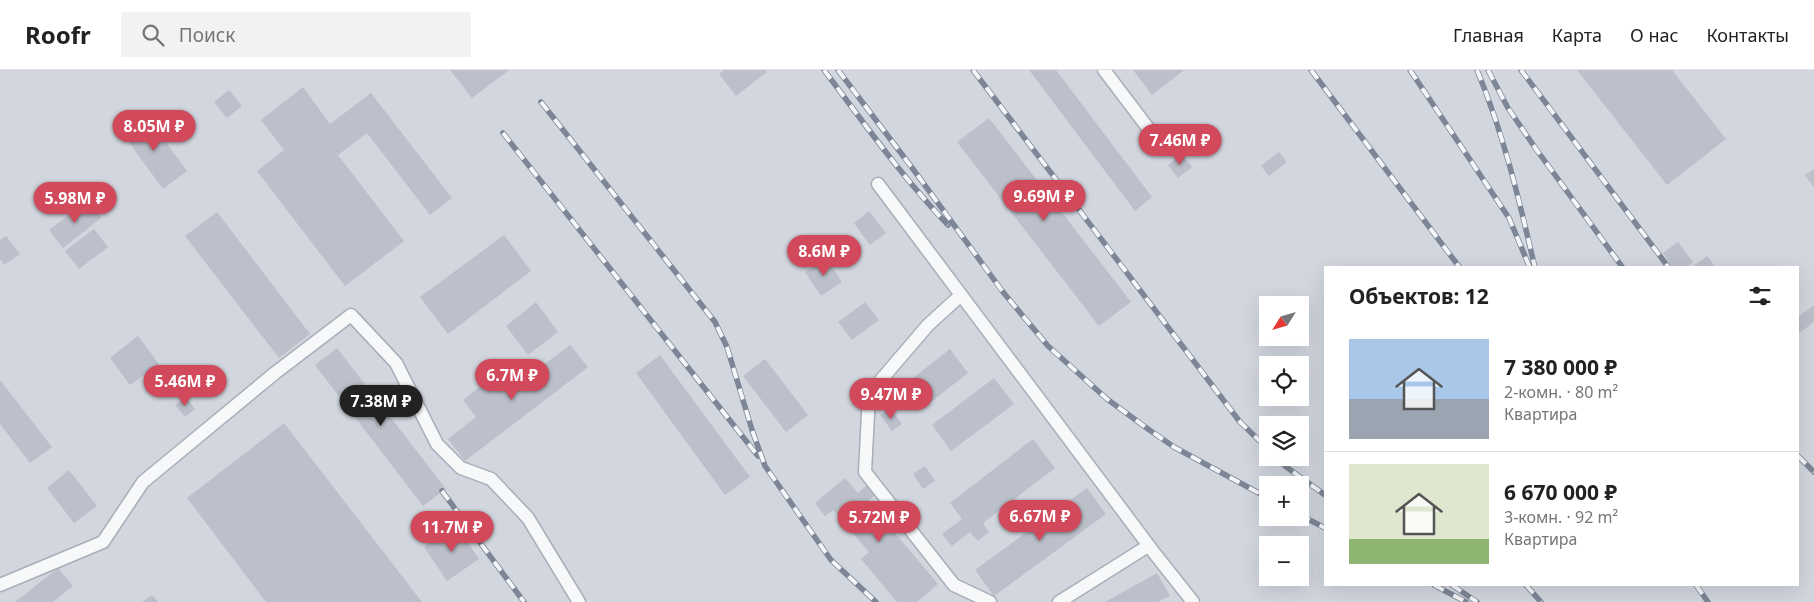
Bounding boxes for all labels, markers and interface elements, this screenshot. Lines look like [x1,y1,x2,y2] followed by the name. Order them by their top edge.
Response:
[121,12,471,57] search box
[25,18,91,51] text: Roofr
[139,21,167,49] icon: search
[179,22,235,48] text: Поиск
[1453,23,1524,47] text: Главная
[1552,23,1602,47] text: Карта
[1630,23,1678,47] text: О нас
[1706,23,1789,47] text: Контакты
[108,109,200,152] pin: 8.05M ₽
[124,115,184,137] text: 8.05M ₽
[1134,124,1226,166] pin: 7.46M ₽
[1150,129,1210,151] text: 7.46M ₽
[998,180,1090,222] pin: 9.69M ₽
[29,182,121,224] pin: 5.98M ₽
[1014,185,1074,207] text: 9.69M ₽
[45,187,105,209] text: 5.98M ₽
[783,234,865,277] pin: 8.6M ₽
[798,240,850,262] text: 8.6M ₽
[1349,282,1489,310] text: Объектов: 12
[1746,282,1774,310] icon: filters
[1259,296,1309,346] north arrow
[1259,296,1309,586] map controls
[1504,353,1617,381] text: 7 380 000 ₽
[1259,356,1309,406] button: locate
[471,358,553,401] pin: 6.7M ₽
[1389,359,1449,419] icon: home
[139,364,231,407] pin: 5.46M ₽
[486,364,538,386] text: 6.7M ₽
[155,370,215,392] text: 5.46M ₽
[845,378,937,420] pin: 9.47M ₽
[1504,381,1618,403] text: 2-комн. · 80 m²
[861,383,921,405] text: 9.47M ₽
[335,384,427,427] pin: 7.38M ₽
[351,390,411,412] text: 7.38M ₽
[1504,403,1578,425] text: Квартира
[1259,416,1309,466] button: layers
[1259,476,1309,526] button: +
[1504,478,1617,506] text: 6 670 000 ₽
[1389,484,1449,544] icon: home
[833,500,925,543] pin: 5.72M ₽
[994,500,1086,542] pin: 6.67M ₽
[1010,505,1070,527] text: 6.67M ₽
[849,506,909,528] text: 5.72M ₽
[1504,506,1618,528] text: 3-комн. · 92 m²
[406,510,498,553] pin: 11.7M ₽
[422,516,482,538] text: 11.7M ₽
[1504,528,1578,550] text: Квартира
[1259,536,1309,586] button: −

